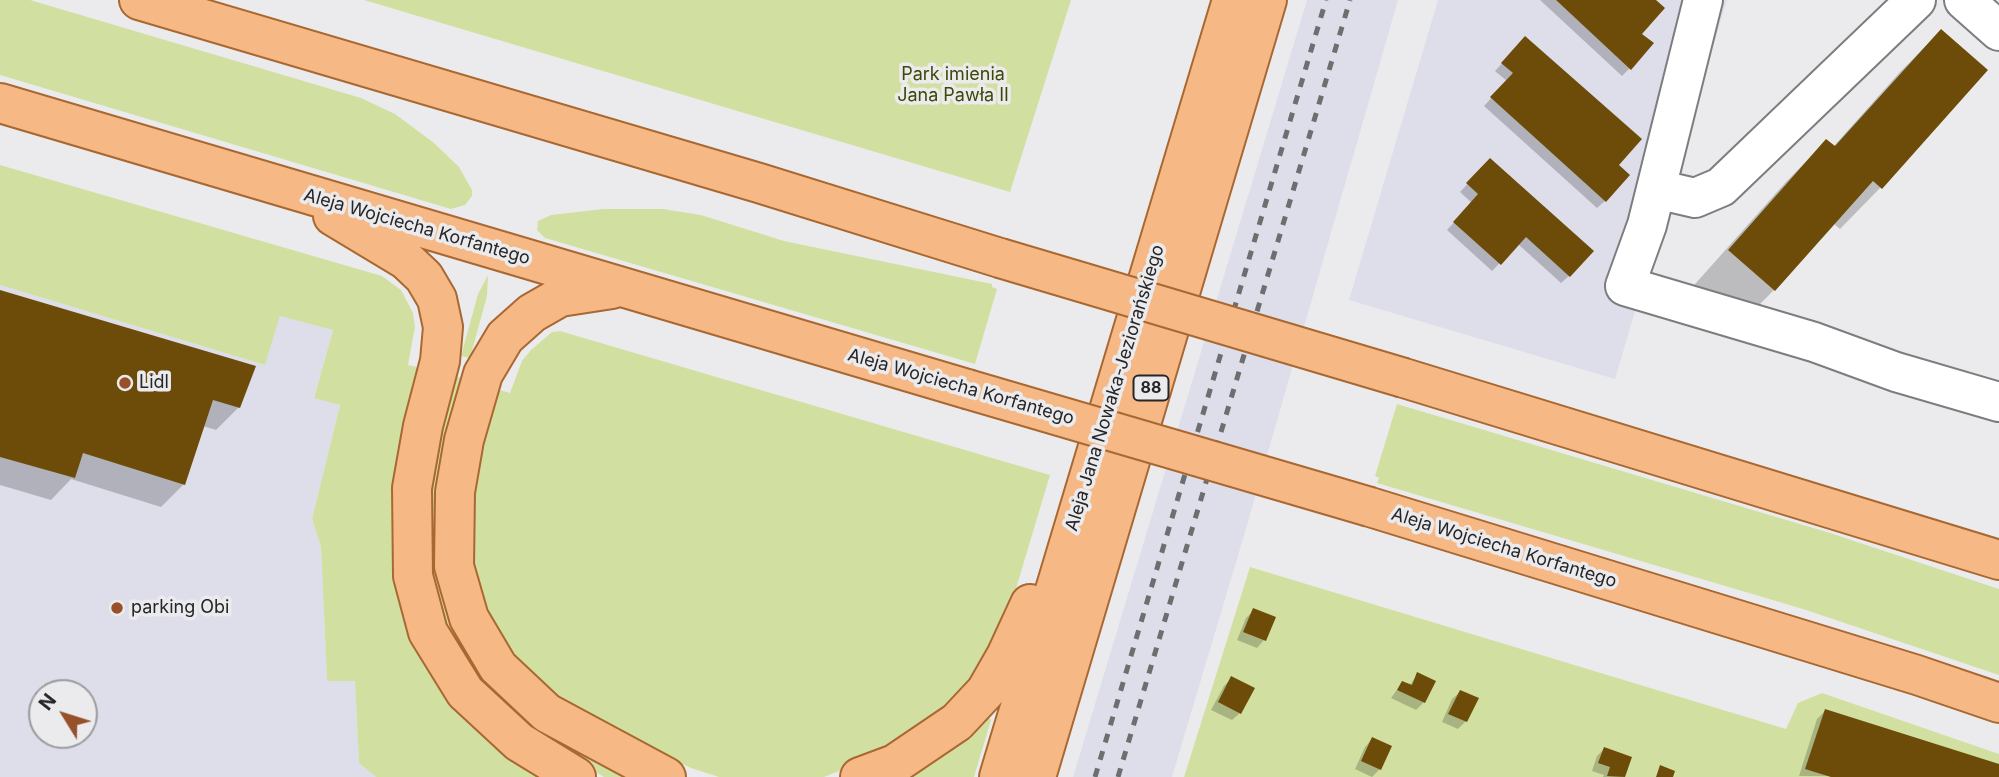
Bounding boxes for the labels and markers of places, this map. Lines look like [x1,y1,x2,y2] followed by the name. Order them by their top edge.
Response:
[139,372,169,394] place label: Lidl
[117,375,133,391] marker: Lidl
[131,597,229,619] place label: parking Obi
[109,600,125,616] marker: parking Obi

